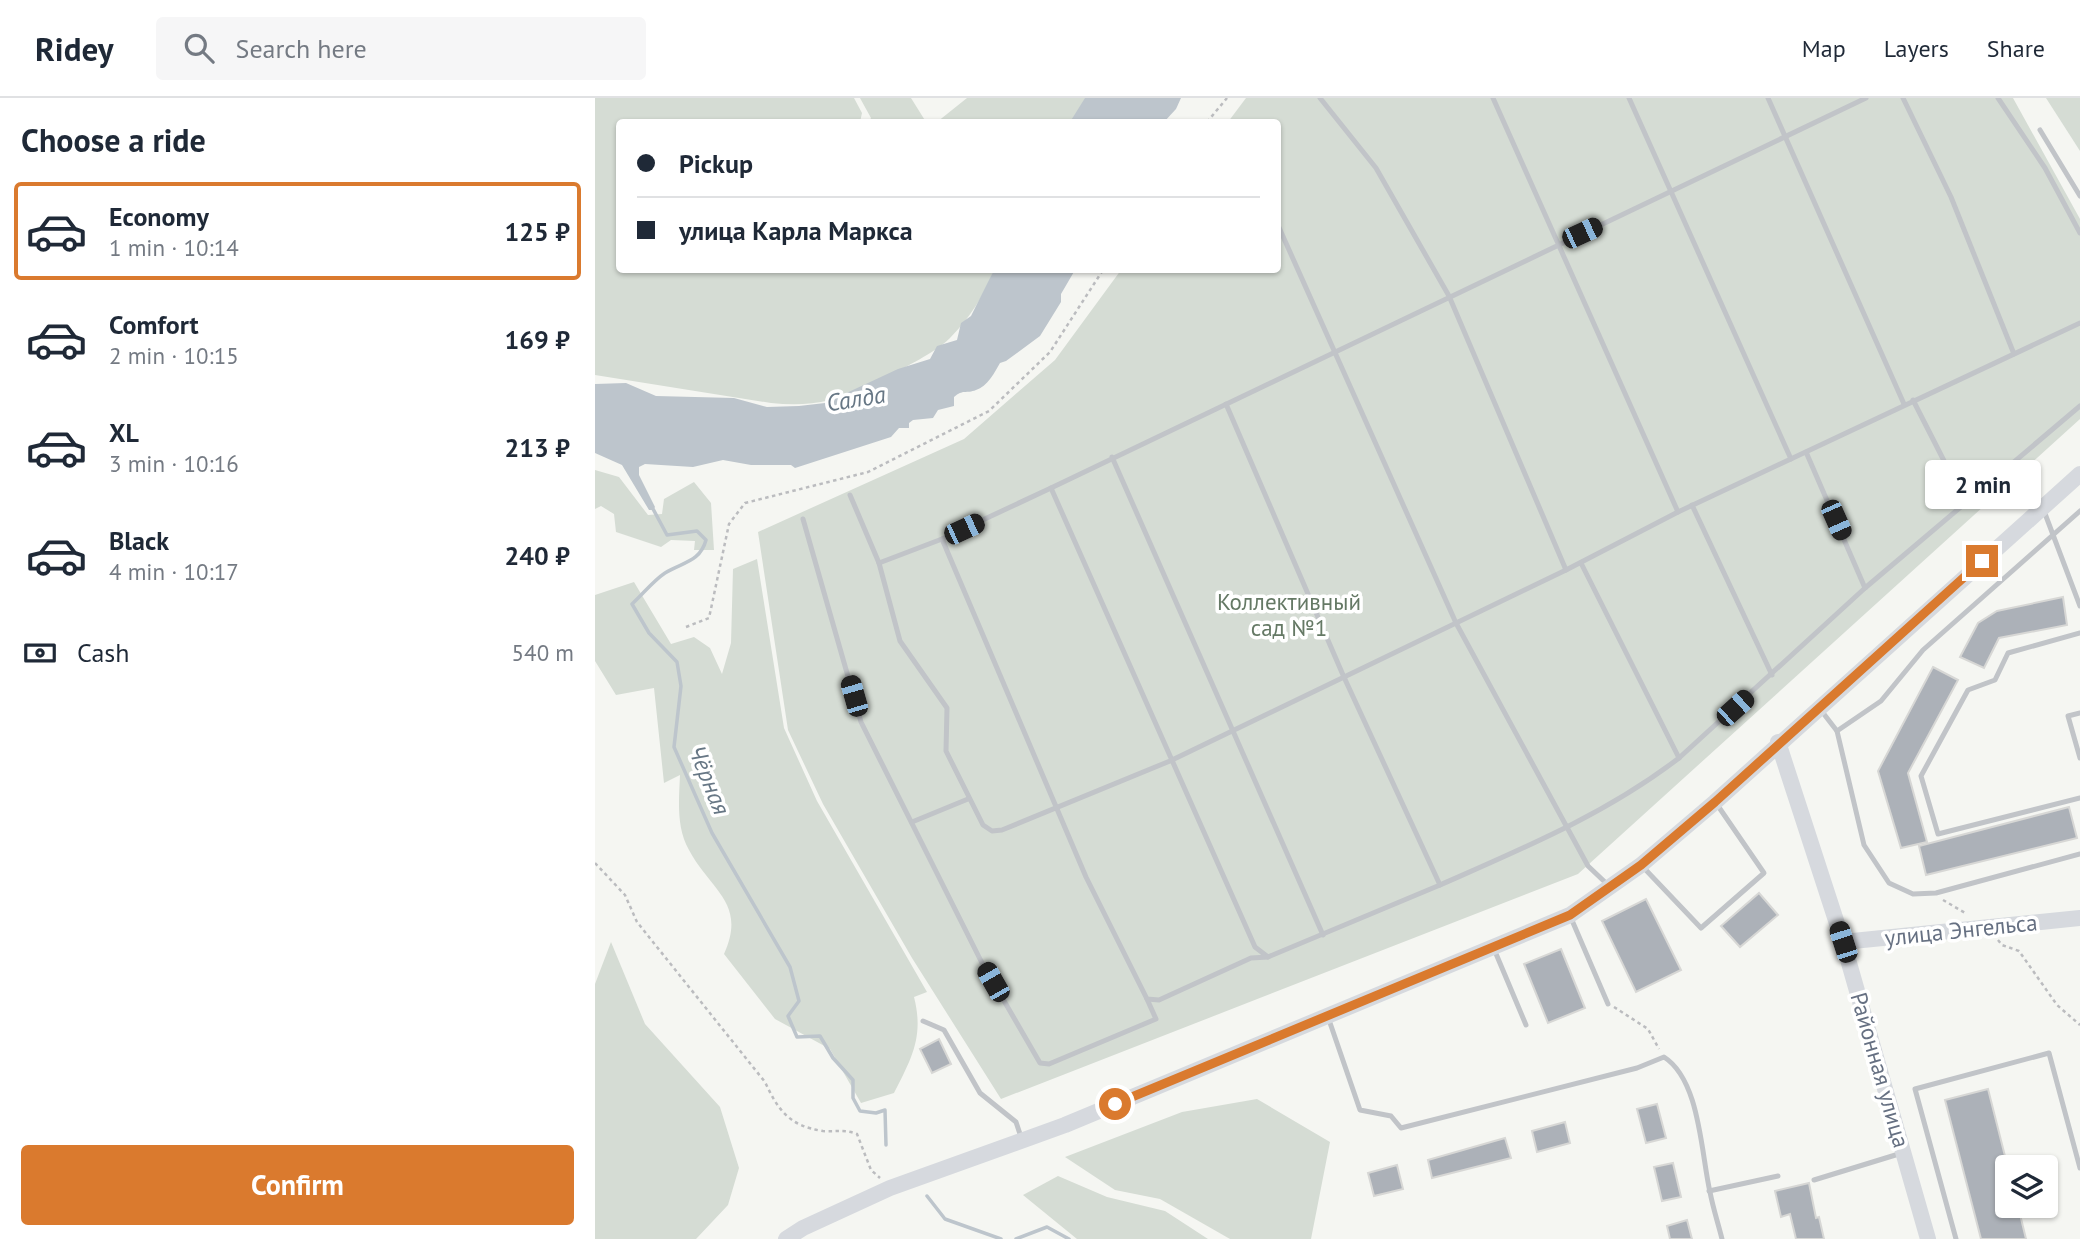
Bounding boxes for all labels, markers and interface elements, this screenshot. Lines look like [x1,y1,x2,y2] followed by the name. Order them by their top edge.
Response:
[156,17,646,80] search box
[35,27,114,70] text: Ridey
[180,29,218,67] icon: search
[236,32,367,65] text: Search here
[1802,33,1846,64] text: Map
[1884,33,1949,64] text: Layers
[1987,33,2045,64] text: Share
[21,119,206,161] text: Choose a ride
[679,147,753,180] text: Pickup
[25,200,88,263] icon: car
[109,200,209,233] text: Economy
[679,214,913,247] text: улица Карла Маркса
[504,215,570,248] text: 125 ₽
[1559,215,1606,251] car
[109,233,239,262] text: 1 min · 10:14
[25,308,88,371] icon: car
[109,308,199,341] text: Comfort
[504,323,570,356] text: 169 ₽
[109,341,239,370] text: 2 min · 10:15
[824,379,888,418] water label: Салда
[25,416,88,479] icon: car
[109,416,139,449] text: XL
[504,431,570,464] text: 213 ₽
[109,449,239,478] text: 3 min · 10:16
[1924,460,2040,508] callout: 2 min
[1955,470,2011,499] text: 2 min
[1818,497,1855,543] car
[941,511,988,547] car
[25,524,88,587] icon: car
[109,524,169,557] text: Black
[504,539,570,572] text: 240 ₽
[1966,545,1998,577] route end
[109,557,239,586] text: 4 min · 10:17
[1217,587,1361,642] park label: Коллективный сад №1
[21,634,59,672] icon: cash
[77,636,129,669] text: Cash
[512,638,574,667] text: 540 m
[839,673,870,719] car
[1713,686,1758,730] car
[682,740,737,819] water label: Чёрная
[1883,907,2039,952] street label: улица Энгельса
[1827,919,1860,965] car
[974,959,1013,1005] car
[1844,989,1917,1151] street label: Районная улица
[1099,1088,1131,1120] route start
[21,1145,574,1225] button: Confirm
[1995,1155,2058,1218] map controls
[1995,1155,2058,1218] button: layers

